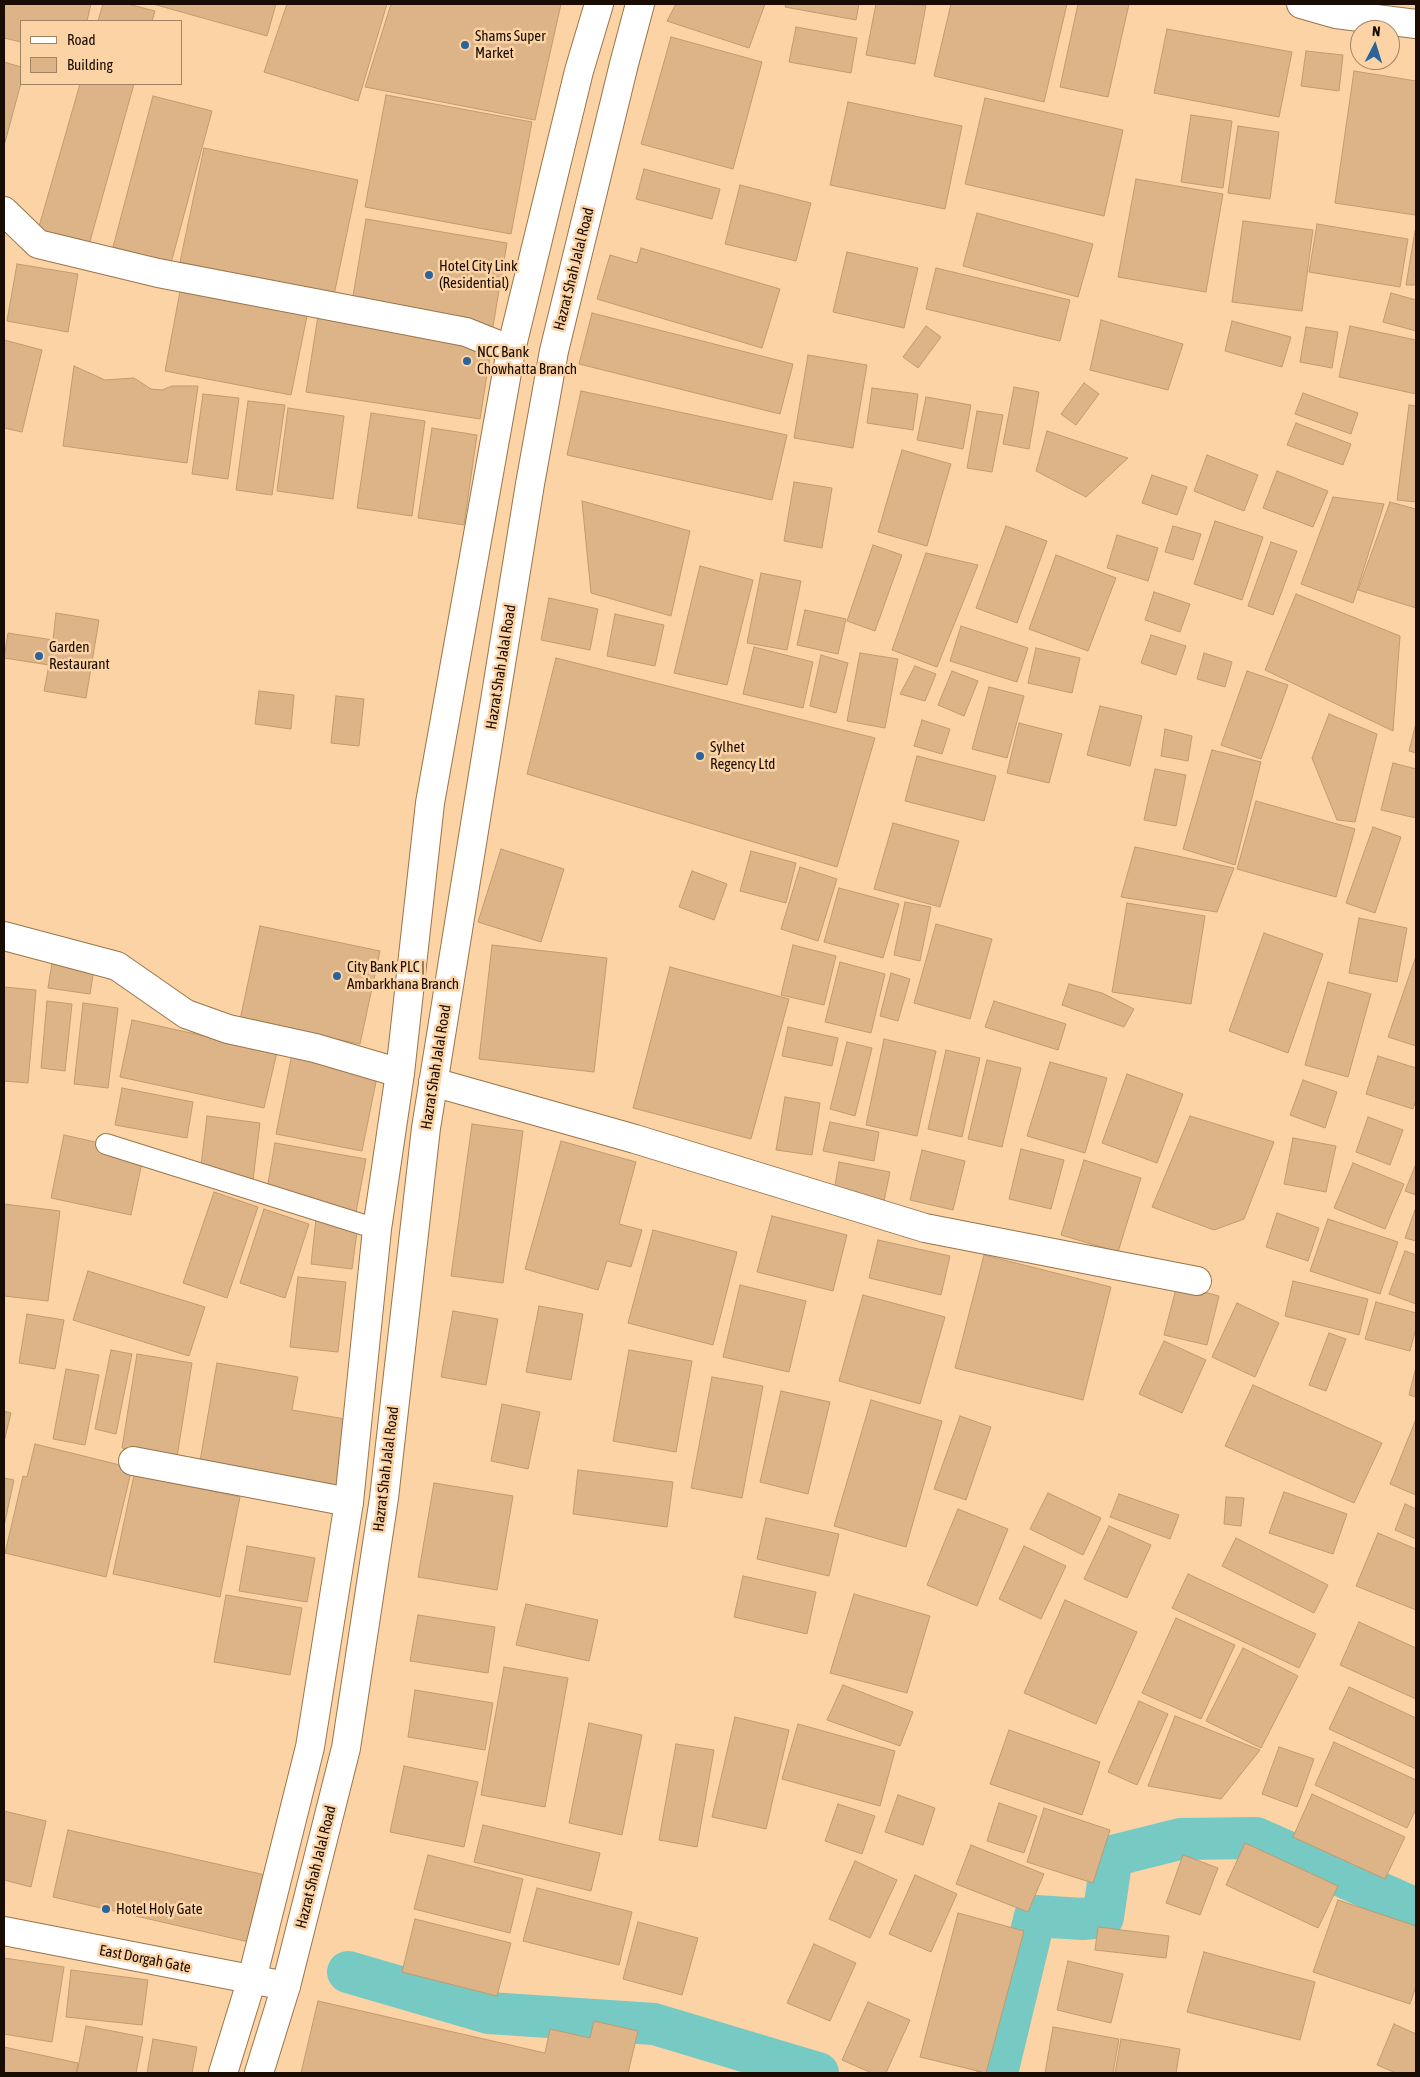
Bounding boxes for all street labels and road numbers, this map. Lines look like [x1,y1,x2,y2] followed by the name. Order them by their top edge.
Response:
[550,206,598,332] street label: Hazrat Shah Jalal Road
[482,603,520,731] street label: Hazrat Shah Jalal Road
[417,1003,455,1131] street label: Hazrat Shah Jalal Road
[369,1405,403,1533] street label: Hazrat Shah Jalal Road
[292,1804,340,1930] street label: Hazrat Shah Jalal Road
[98,1941,192,1977] street label: East Dorgah Gate

